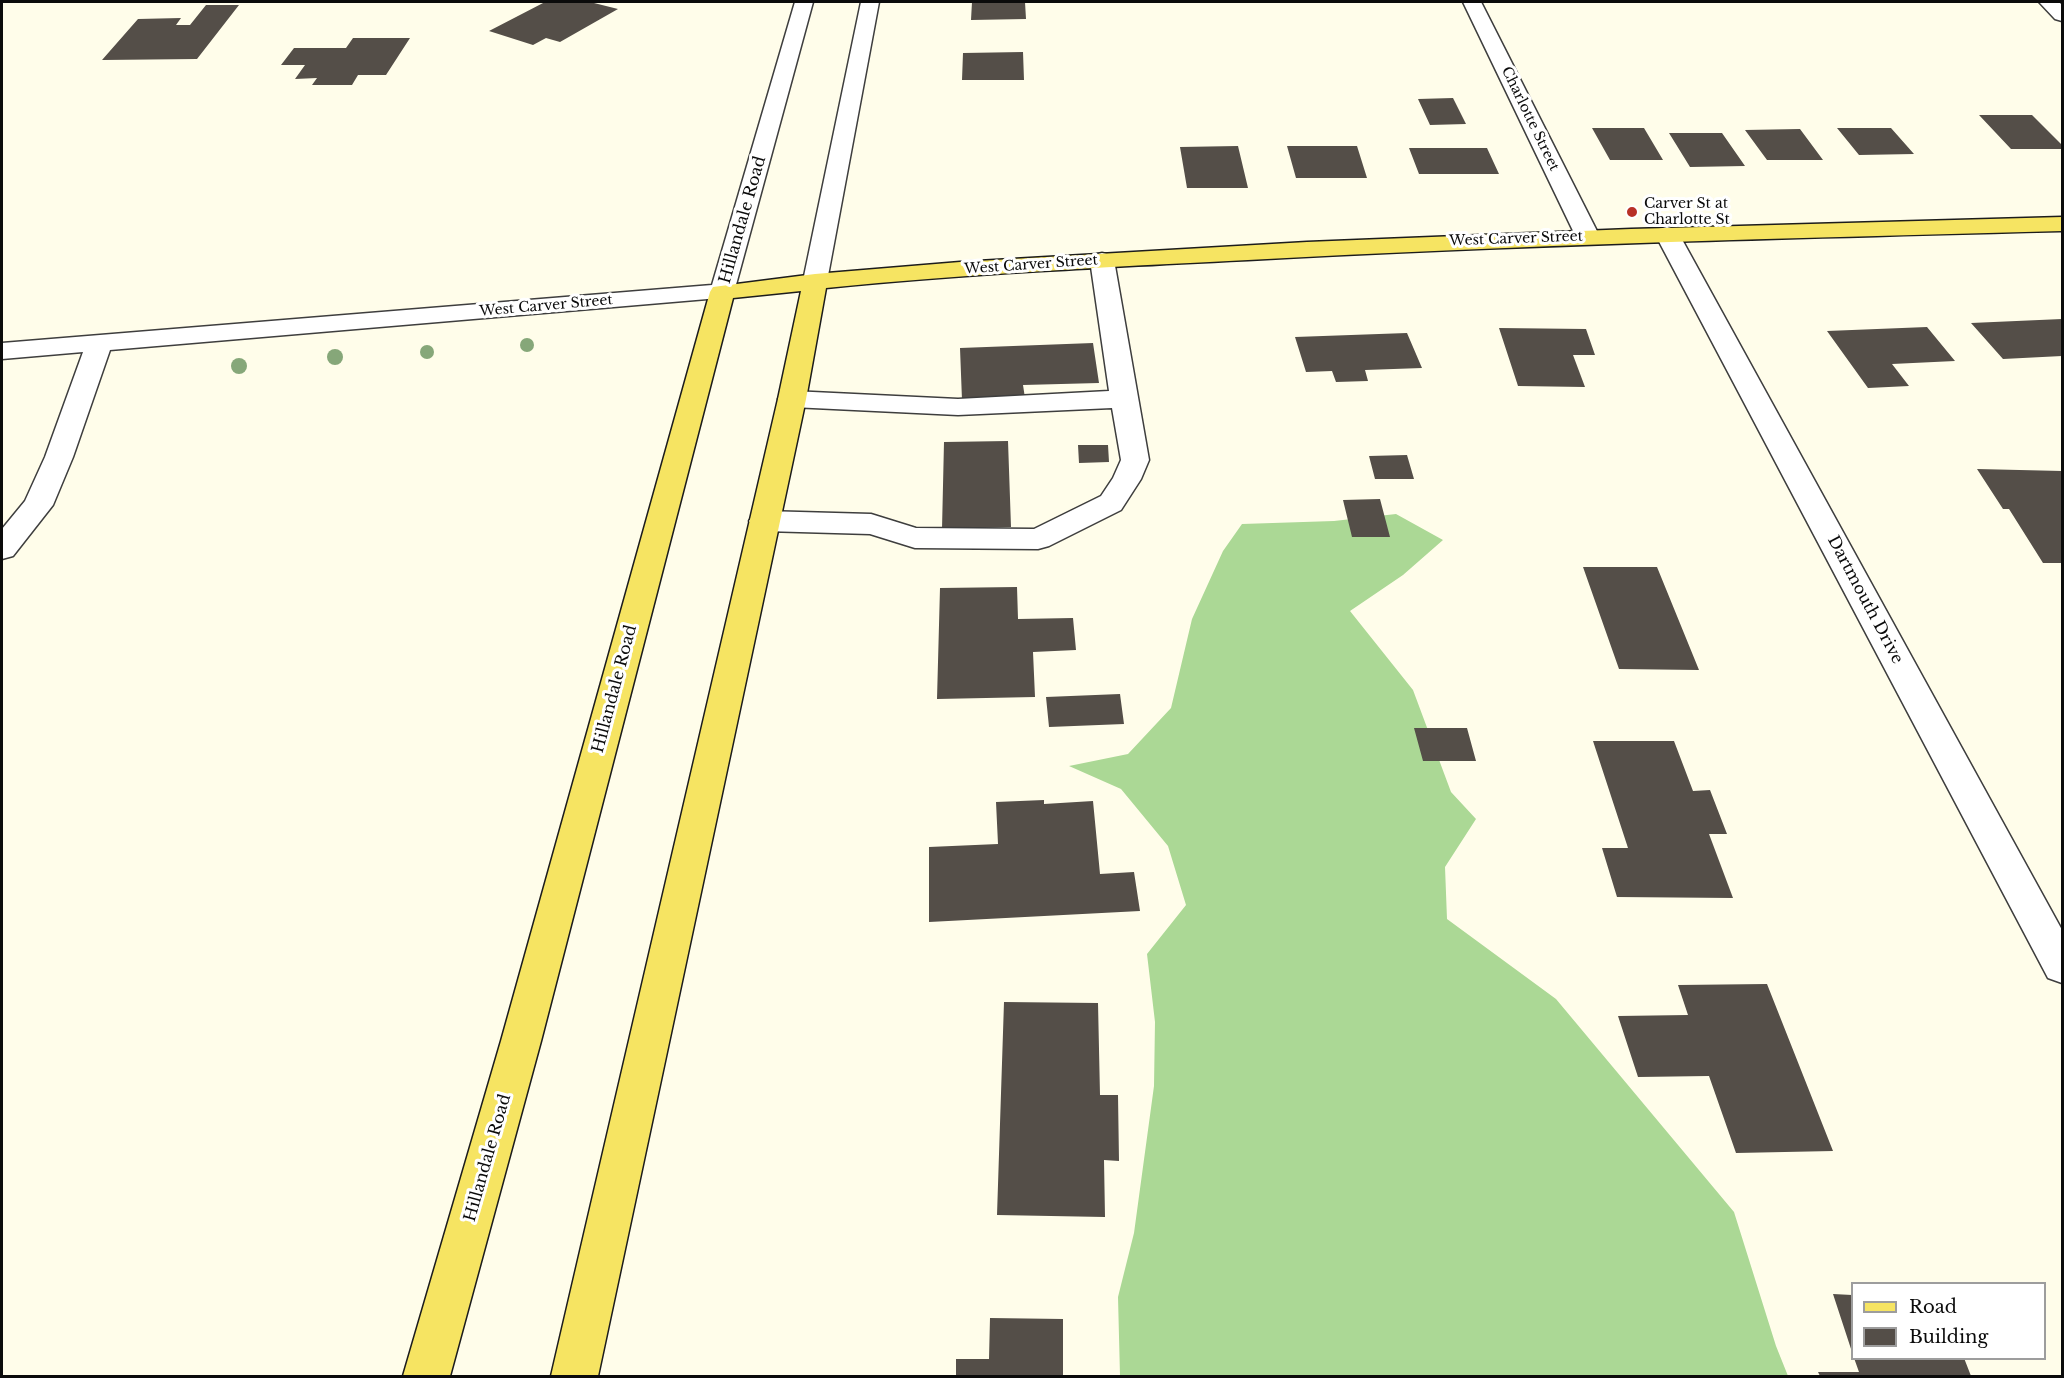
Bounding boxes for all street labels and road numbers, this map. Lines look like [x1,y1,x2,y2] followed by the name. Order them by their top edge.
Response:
[1498,64,1562,174] street label: Charlotte Street
[716,154,770,286] street label: Hillandale Road
[1449,228,1583,250] street label: West Carver Street
[964,252,1098,278] street label: West Carver Street
[479,292,613,320] street label: West Carver Street
[1823,533,1907,667] street label: Dartmouth Drive
[589,623,641,755] street label: Hillandale Road
[461,1092,515,1224] street label: Hillandale Road

